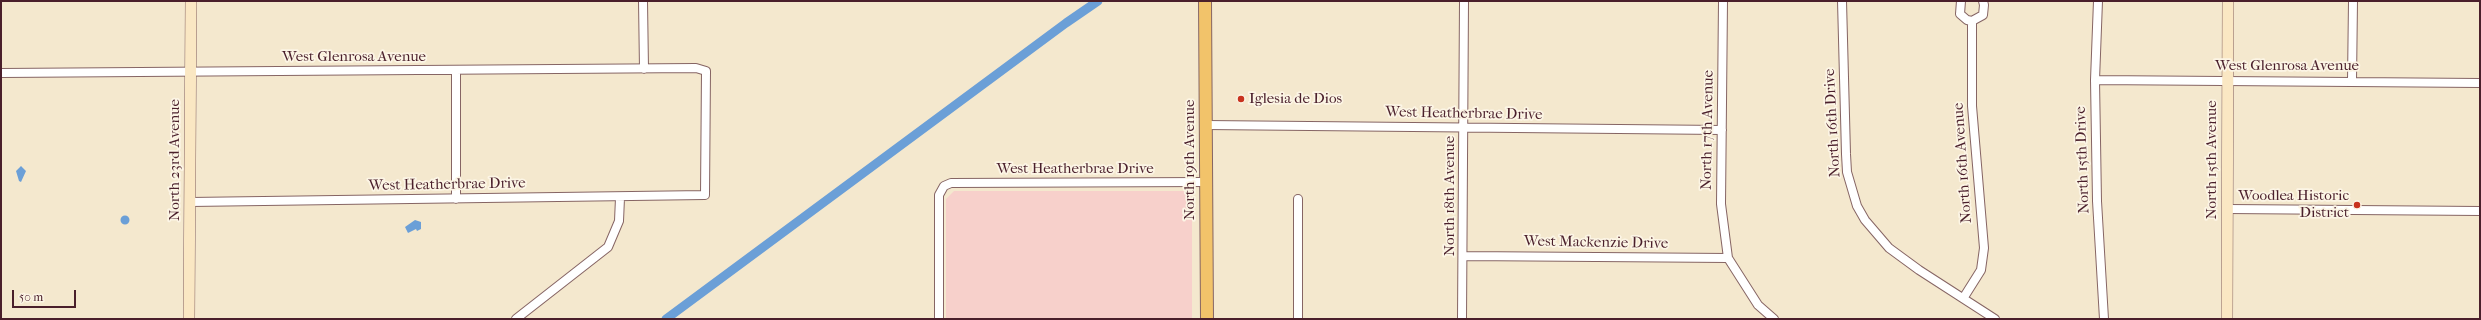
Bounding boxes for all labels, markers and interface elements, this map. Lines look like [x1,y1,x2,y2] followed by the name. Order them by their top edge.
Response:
[282,48,426,66] street label: West Glenrosa Avenue
[2215,57,2359,75] street label: West Glenrosa Avenue
[1821,68,1845,178] street label: North 16th Drive
[1698,70,1718,190] street label: North 17th Avenue
[1249,90,1342,108] place label: Iglesia de Dios
[1236,94,1246,104] marker: Iglesia de Dios
[166,99,184,221] street label: North 23rd Avenue
[1181,100,1199,220] street label: North 19th Avenue
[2203,100,2221,220] street label: North 15th Avenue
[1950,102,1976,224] street label: North 16th Avenue
[1385,104,1543,124] street label: West Heatherbrae Drive
[2072,106,2094,214] street label: North 15th Drive
[1441,136,1459,256] street label: North 18th Avenue
[996,160,1154,178] street label: West Heatherbrae Drive
[368,175,526,195] street label: West Heatherbrae Drive
[2238,187,2349,222] place label: Woodlea Historic District
[2352,200,2362,210] marker: Woodlea Historic District
[1524,233,1668,253] street label: West Mackenzie Drive
[14,282,78,308] scale bar
[19,290,43,304] text: 50 m

